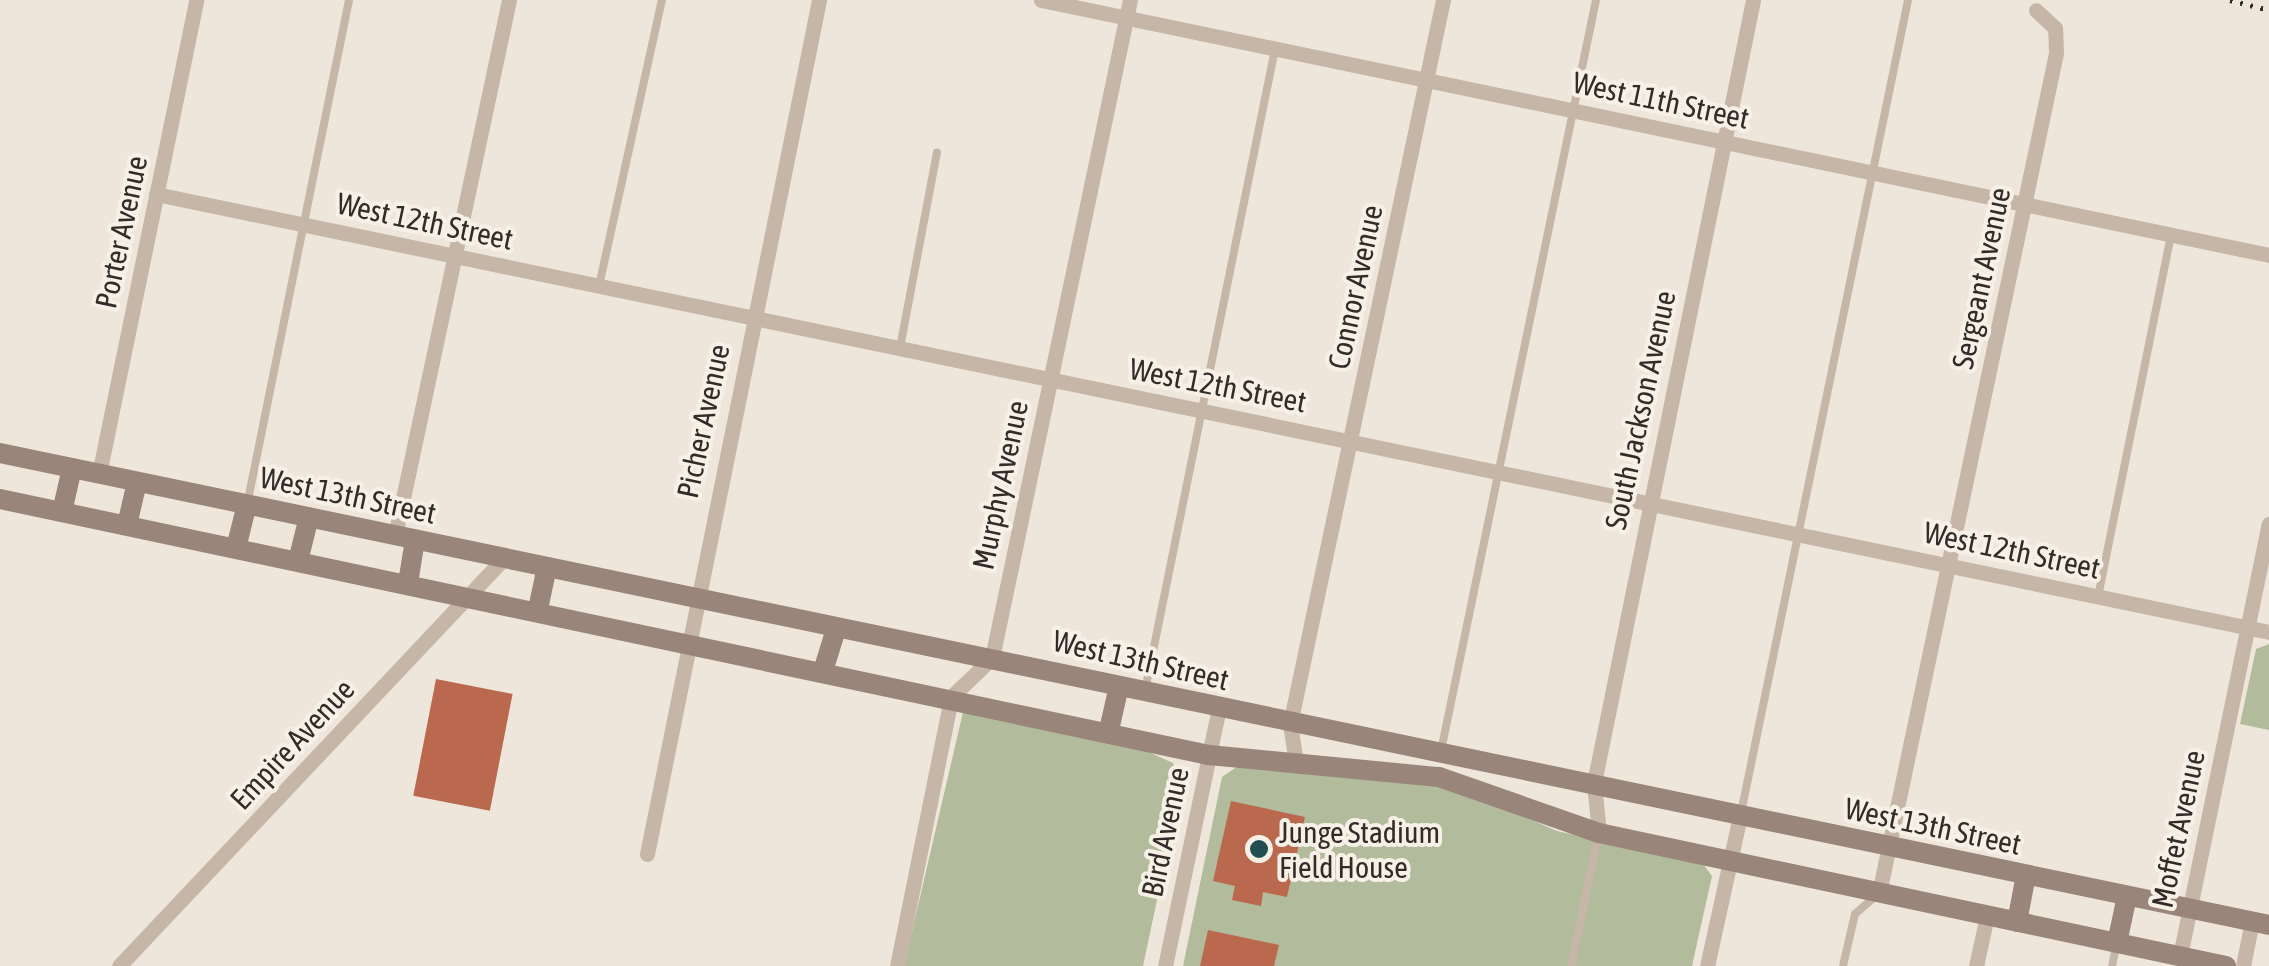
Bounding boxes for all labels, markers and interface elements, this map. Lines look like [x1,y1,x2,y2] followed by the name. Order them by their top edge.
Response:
[1570,64,1752,136] street label: West 11th Street
[87,152,155,312] street label: Porter Avenue
[1944,184,2018,372] street label: Sergeant Avenue
[334,185,516,257] street label: West 12th Street
[1320,202,1390,372] street label: Connor Avenue
[1597,288,1683,532] street label: South Jackson Avenue
[669,341,737,501] street label: Picher Avenue
[1127,350,1309,420] street label: West 12th Street
[965,397,1035,573] street label: Murphy Avenue
[257,459,439,531] street label: West 13th Street
[1921,514,2103,586] street label: West 12th Street
[1050,622,1232,698] street label: West 13th Street
[223,671,361,817] street label: Empire Avenue
[2144,747,2212,911] street label: Moffet Avenue
[1134,764,1196,900] street label: Bird Avenue
[1842,790,2024,862] street label: West 13th Street
[1279,814,1440,884] place label: Junge Stadium Field House
[1248,838,1270,860] marker: Junge Stadium Field House

